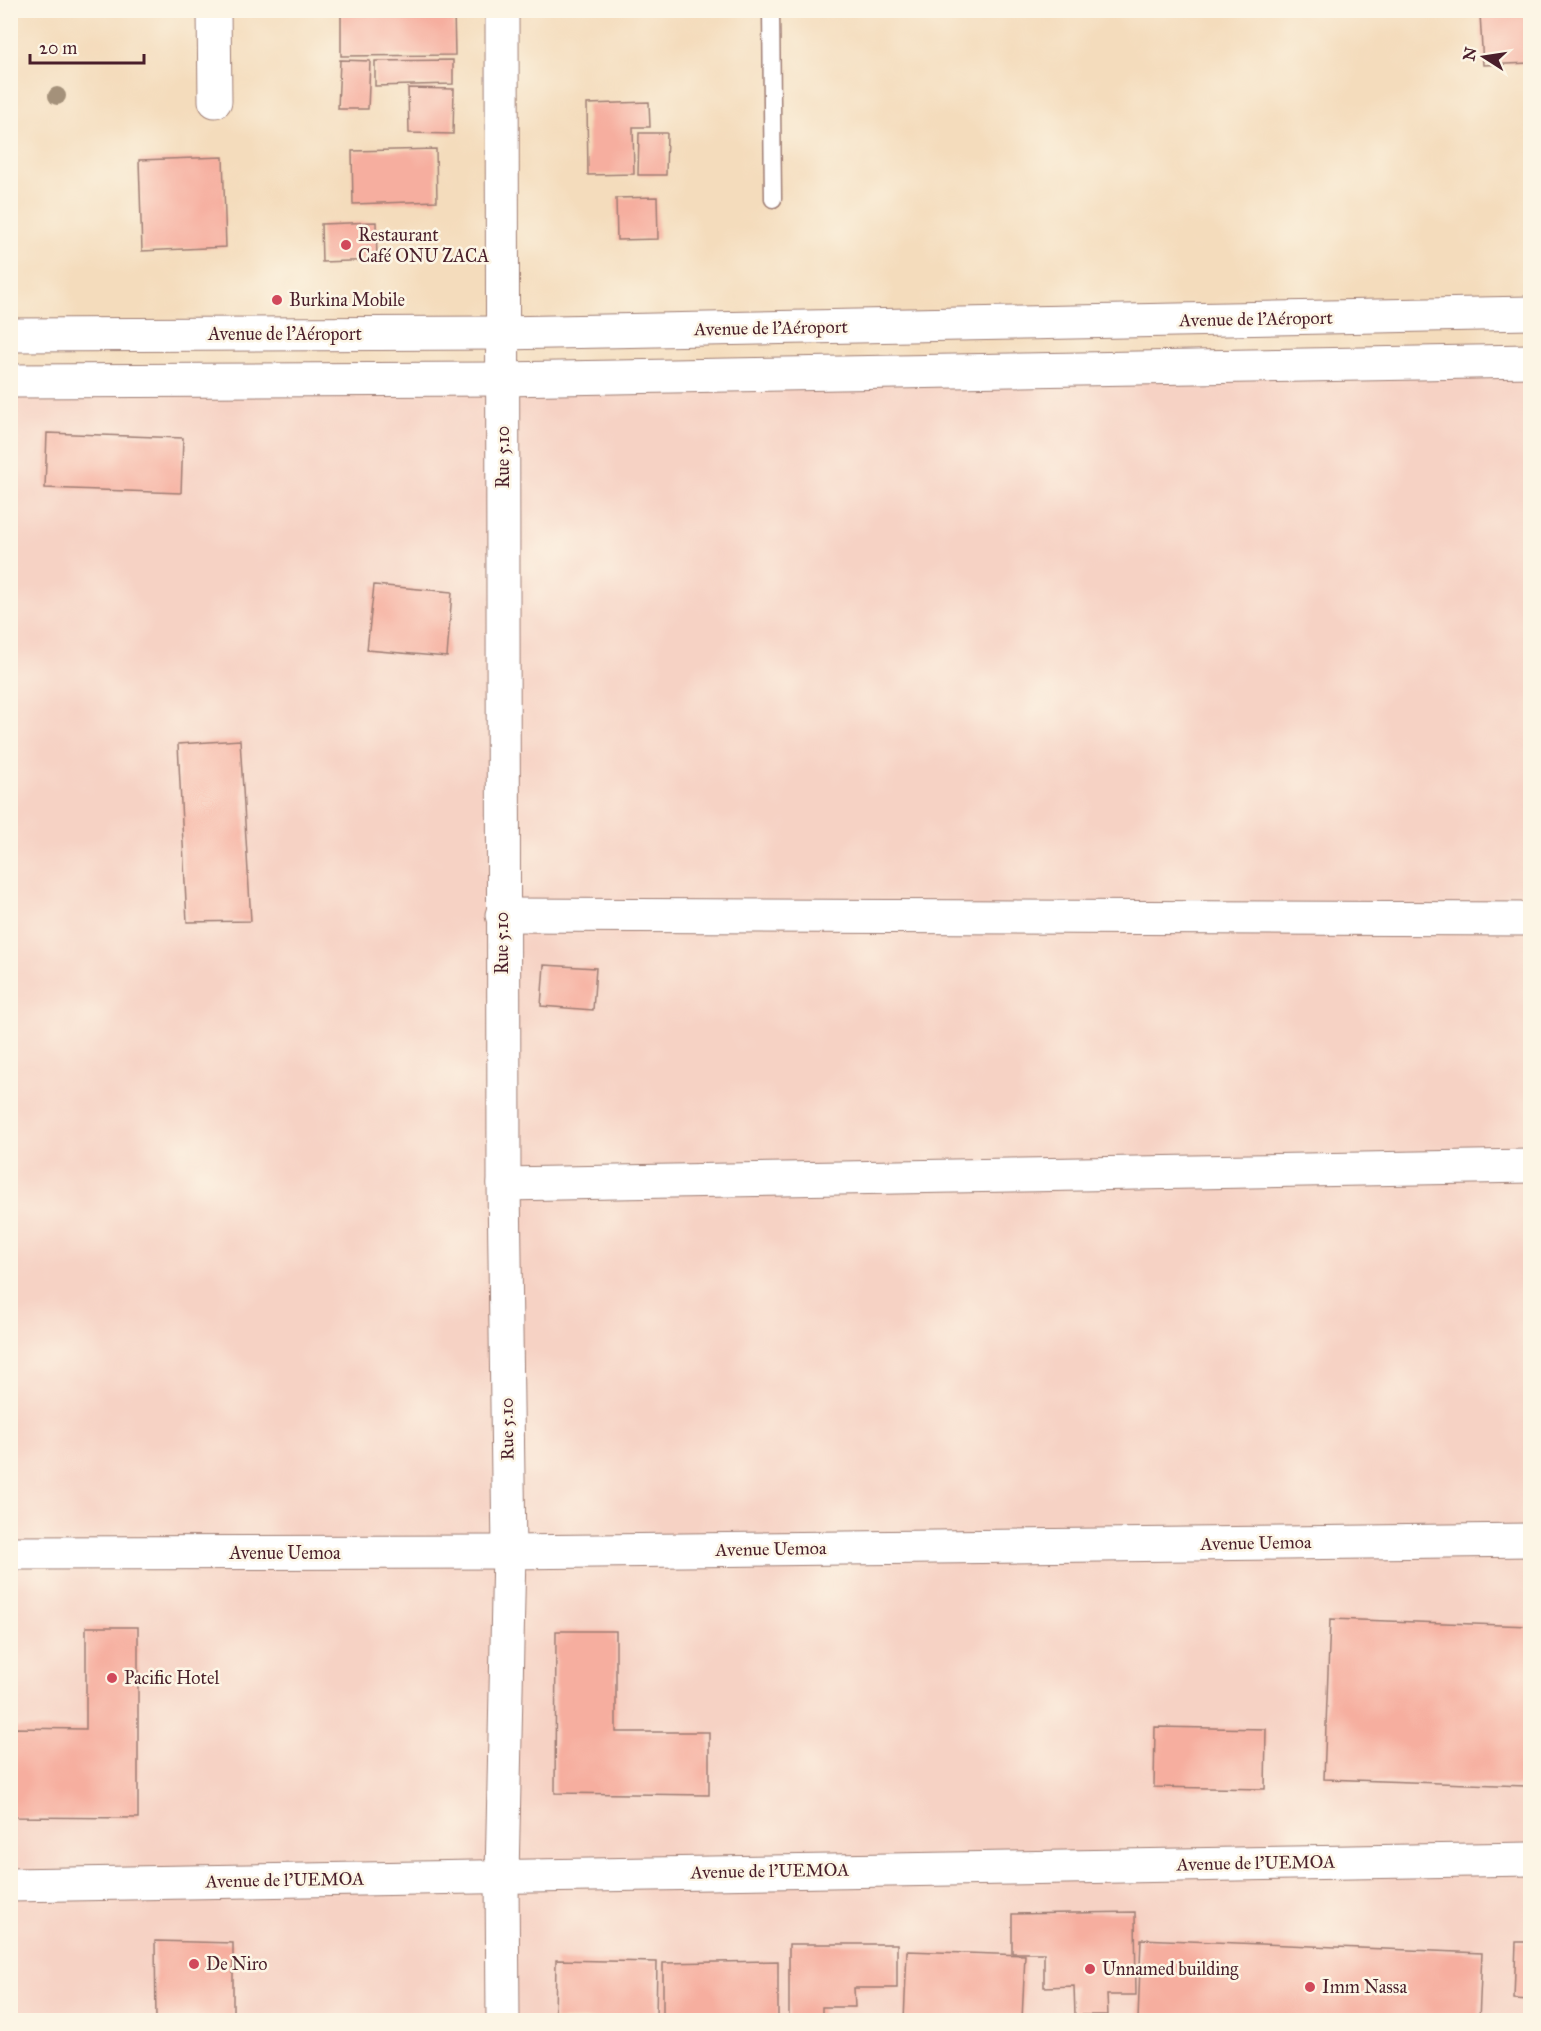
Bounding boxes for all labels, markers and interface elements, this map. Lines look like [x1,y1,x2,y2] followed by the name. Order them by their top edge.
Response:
[30,27,144,65] scale bar
[1454,27,1514,87] north arrow
[39,37,77,59] text: 20 m
[1459,45,1481,63] text: N
[358,224,489,267] place label: Restaurant Café ONU ZACA
[339,238,353,252] marker: Restaurant Café ONU ZACA
[289,289,405,311] place label: Burkina Mobile
[270,293,284,307] marker: Burkina Mobile
[1178,307,1334,331] street label: Avenue de l'Aéroport
[693,316,849,340] street label: Avenue de l'Aéroport
[207,323,362,345] street label: Avenue de l'Aéroport
[492,426,514,488] street label: Rue 5.10
[491,912,513,974] street label: Rue 5.10
[495,1397,519,1461] street label: Rue 5.10
[1199,1531,1312,1555] street label: Avenue Uemoa
[714,1537,827,1561] street label: Avenue Uemoa
[228,1542,341,1564] street label: Avenue Uemoa
[124,1667,219,1689] place label: Pacific Hotel
[105,1671,119,1685] marker: Pacific Hotel
[1175,1851,1336,1875] street label: Avenue de l'UEMOA
[689,1859,850,1883] street label: Avenue de l'UEMOA
[204,1868,365,1892] street label: Avenue de l'UEMOA
[206,1953,268,1975] place label: De Niro
[187,1957,201,1971] marker: De Niro
[1102,1958,1239,1981] place label: Unnamed building
[1083,1962,1097,1976] marker: Unnamed building
[1322,1976,1407,1998] place label: Imm Nassa
[1303,1980,1317,1994] marker: Imm Nassa

